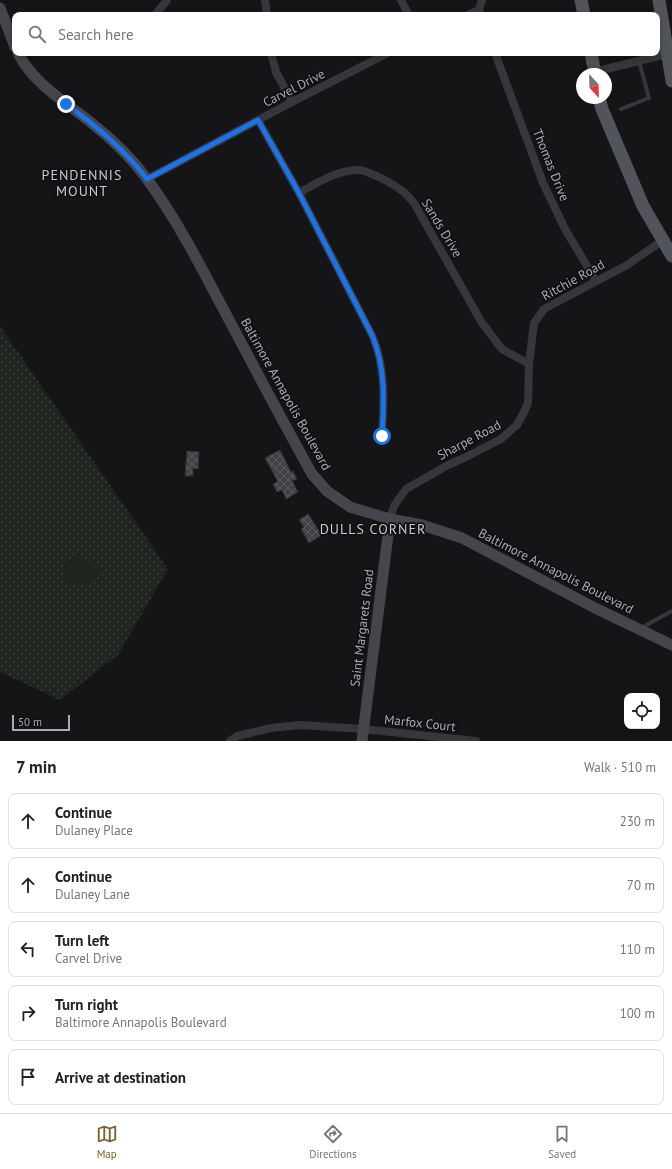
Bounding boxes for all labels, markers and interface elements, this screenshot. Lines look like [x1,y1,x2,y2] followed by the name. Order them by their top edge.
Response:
[12,12,660,56] search box
[26,23,48,45] icon: search
[58,25,134,44] text: Search here
[260,65,328,111] street label: Carvel Drive
[576,68,612,104] north arrow
[57,95,75,113] route end
[529,126,573,204] street label: Thomas Drive
[42,166,122,200] district label: PENDENNIS MOUNT
[418,196,466,260] street label: Sands Drive
[538,256,608,304] street label: Ritchie Road
[237,315,335,473] street label: Baltimore Annapolis Boulevard
[434,416,504,464] street label: Sharpe Road
[373,427,391,445] route start
[320,520,426,538] district label: DULLS CORNER
[476,524,636,618] street label: Baltimore Annapolis Boulevard
[346,568,378,688] street label: Saint Margarets Road
[624,693,660,729] map controls
[624,693,660,729] button: locate
[383,711,457,735] street label: Marfox Court
[12,713,70,732] scale bar
[18,715,42,729] text: 50 m
[16,756,57,778] text: 7 min
[584,759,656,776] text: Walk · 510 m
[55,803,112,822] text: Continue
[17,810,39,832] icon: ahead
[620,813,655,830] text: 230 m
[55,822,133,839] text: Dulaney Place
[55,867,112,886] text: Continue
[17,874,39,896] icon: ahead
[627,877,655,894] text: 70 m
[55,886,130,903] text: Dulaney Lane
[55,931,109,950] text: Turn left
[17,938,39,960] icon: left
[620,941,655,958] text: 110 m
[55,950,122,967] text: Carvel Drive
[55,995,118,1014] text: Turn right
[17,1002,39,1024] icon: right
[620,1005,655,1022] text: 100 m
[55,1014,227,1031] text: Baltimore Annapolis Boulevard
[17,1066,39,1088] icon: arrive
[55,1068,186,1087] text: Arrive at destination
[96,1123,118,1161] tab: Map
[309,1123,357,1161] tab: Directions
[548,1123,576,1161] tab: Saved

